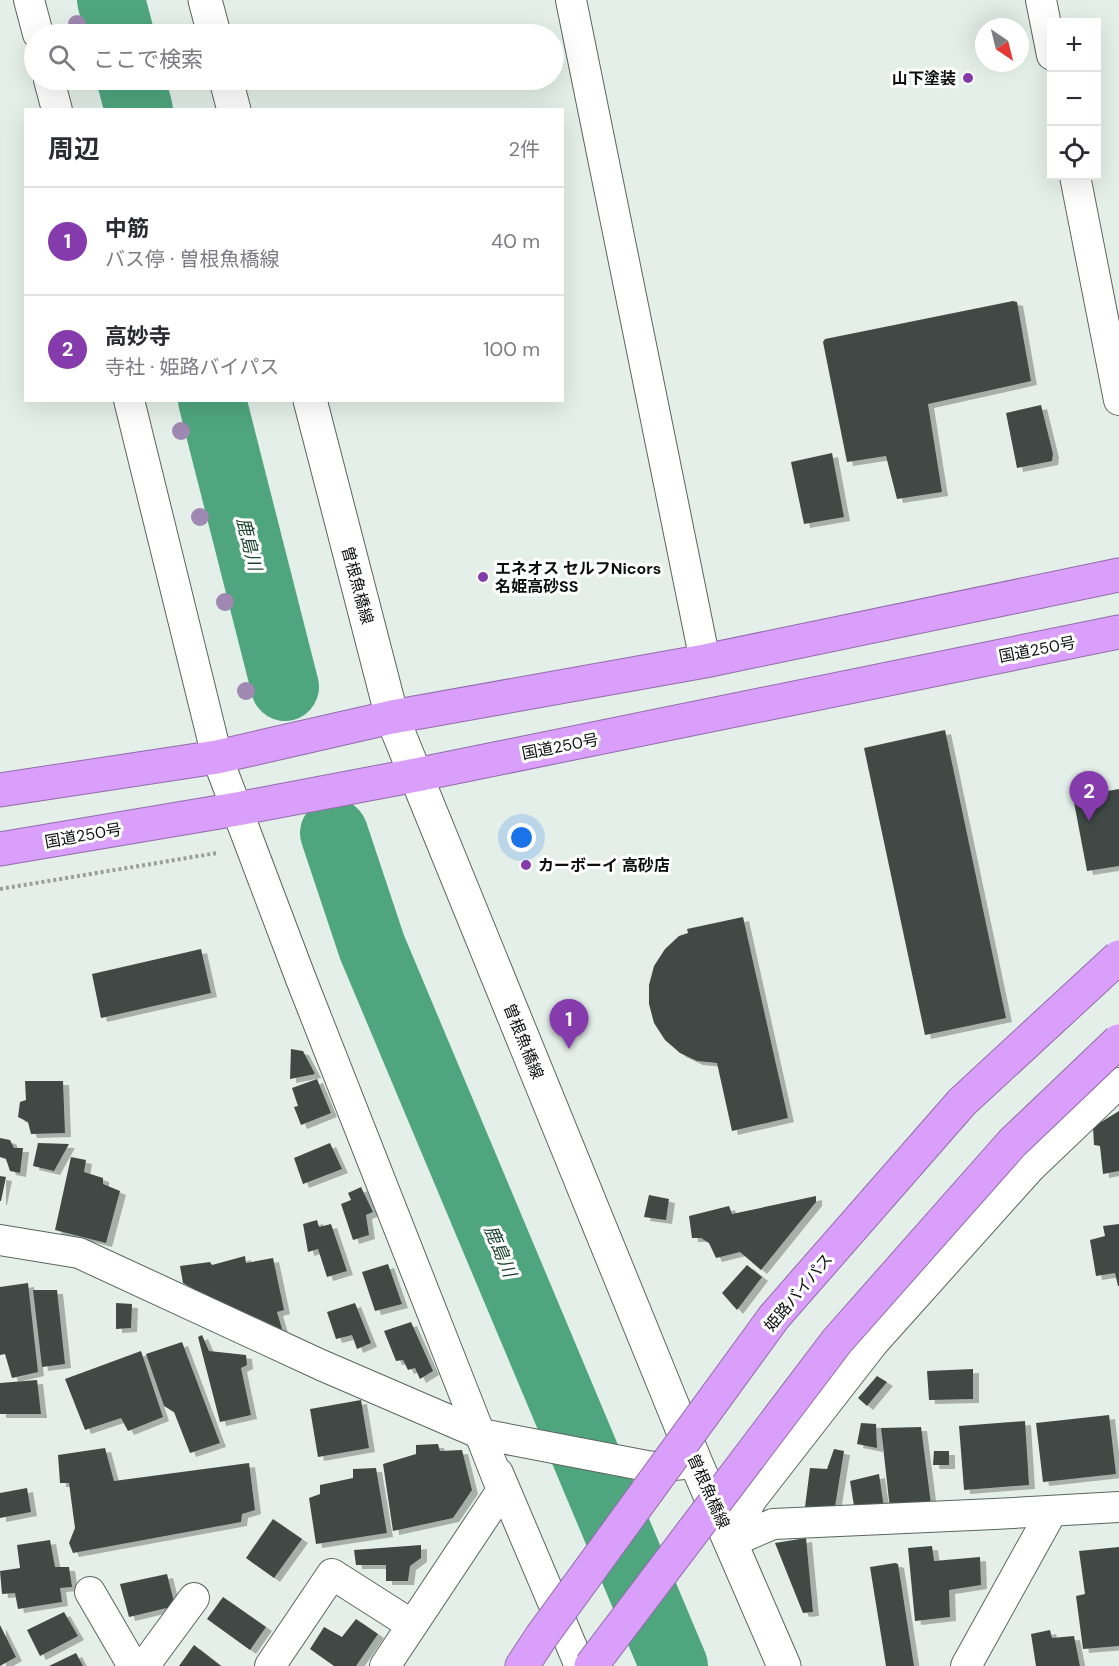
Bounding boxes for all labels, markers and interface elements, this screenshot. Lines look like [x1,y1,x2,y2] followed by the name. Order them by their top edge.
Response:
[975,18,1029,72] north arrow
[1047,18,1101,180] map controls
[1047,18,1101,72] button: +
[24,24,564,90] search box
[45,41,78,74] icon: search
[93,45,203,74] text: ここで検索
[892,68,956,89] place label: 山下塗装
[961,71,975,85] marker: 山下塗装
[1047,72,1101,126] button: −
[1047,126,1101,180] button: locate
[48,132,100,166] text: 周辺
[508,136,540,162] text: 2件
[105,214,149,243] text: 中筋
[64,228,71,254] text: 1
[491,228,540,254] text: 40 m
[105,246,280,272] text: バス停 · 曽根魚橋線
[105,322,171,351] text: 高妙寺
[62,336,73,362] text: 2
[483,336,540,362] text: 100 m
[105,354,279,380] text: 寺社 · 姫路バイパス
[231,515,268,575] water label: 鹿島川
[337,544,378,626] street label: 曽根魚橋線
[495,558,661,597] place label: エネオス セルフNicors 名姫高砂SS
[476,570,490,584] marker: エネオス セルフNicors 名姫高砂SS
[997,632,1077,667] street label: 国道250号
[520,729,600,764] street label: 国道250号
[1070,772,1108,821] pin: 2
[43,818,123,853] street label: 国道250号
[507,823,536,852] your location
[538,855,670,876] place label: カーボーイ 高砂店
[519,858,533,872] marker: カーボーイ 高砂店
[499,1000,548,1082] street label: 曽根魚橋線
[550,1000,588,1049] pin: 1
[478,1221,522,1282] water label: 鹿島川
[760,1249,837,1336] street label: 姫路バイパス
[683,1450,734,1532] street label: 曽根魚橋線

